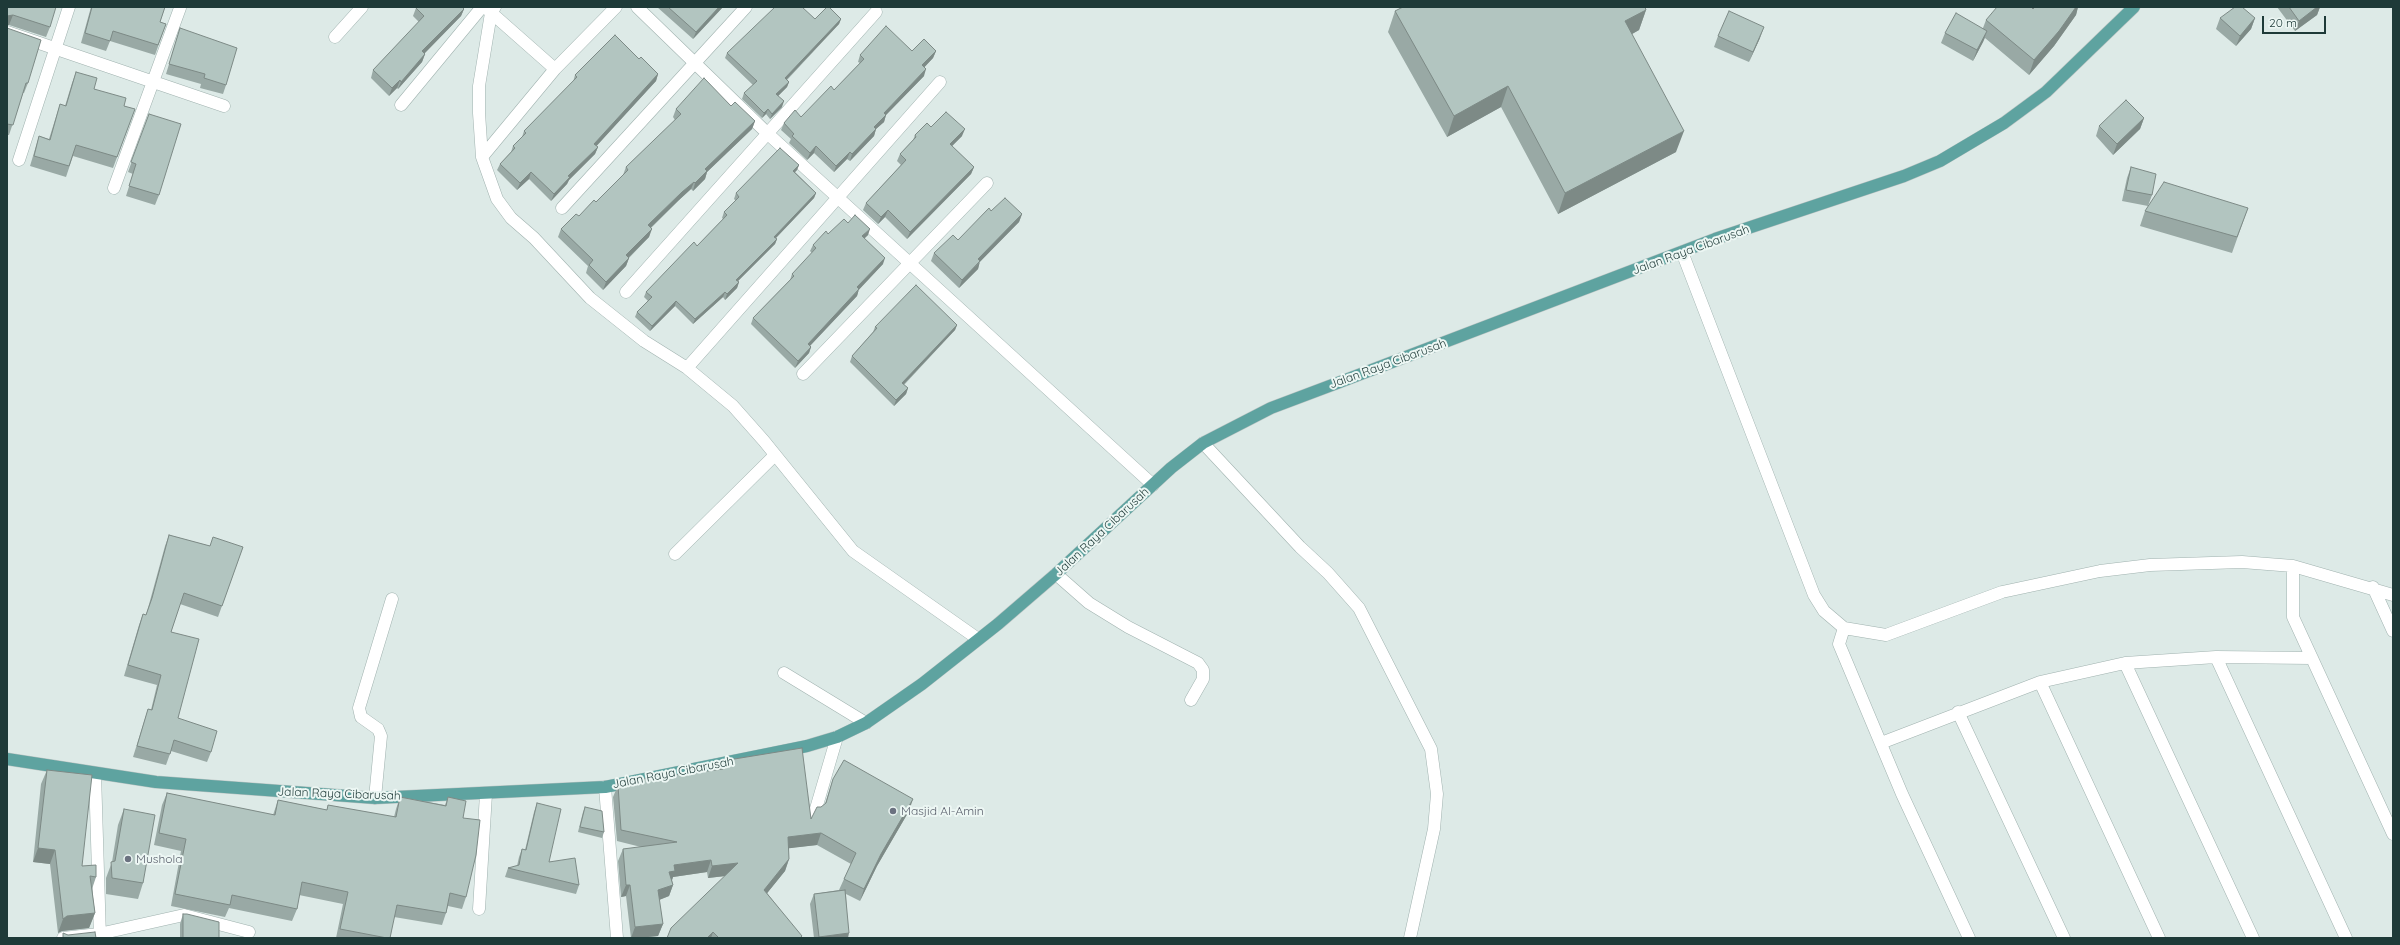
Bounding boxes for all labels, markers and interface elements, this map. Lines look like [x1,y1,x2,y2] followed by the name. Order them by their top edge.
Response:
[2264,8,2328,34] scale bar
[2269,15,2297,30] text: 20 m
[1631,222,1751,278] street label: Jalan Raya Cibarusah
[1328,336,1448,392] street label: Jalan Raya Cibarusah
[1052,485,1152,579] street label: Jalan Raya Cibarusah
[611,754,735,792] street label: Jalan Raya Cibarusah
[277,785,401,803] street label: Jalan Raya Cibarusah
[901,804,984,818] place label: Masjid Al-Amin
[888,806,898,816] marker: Masjid Al-Amin
[136,852,182,866] place label: Mushola
[123,854,133,864] marker: Mushola

